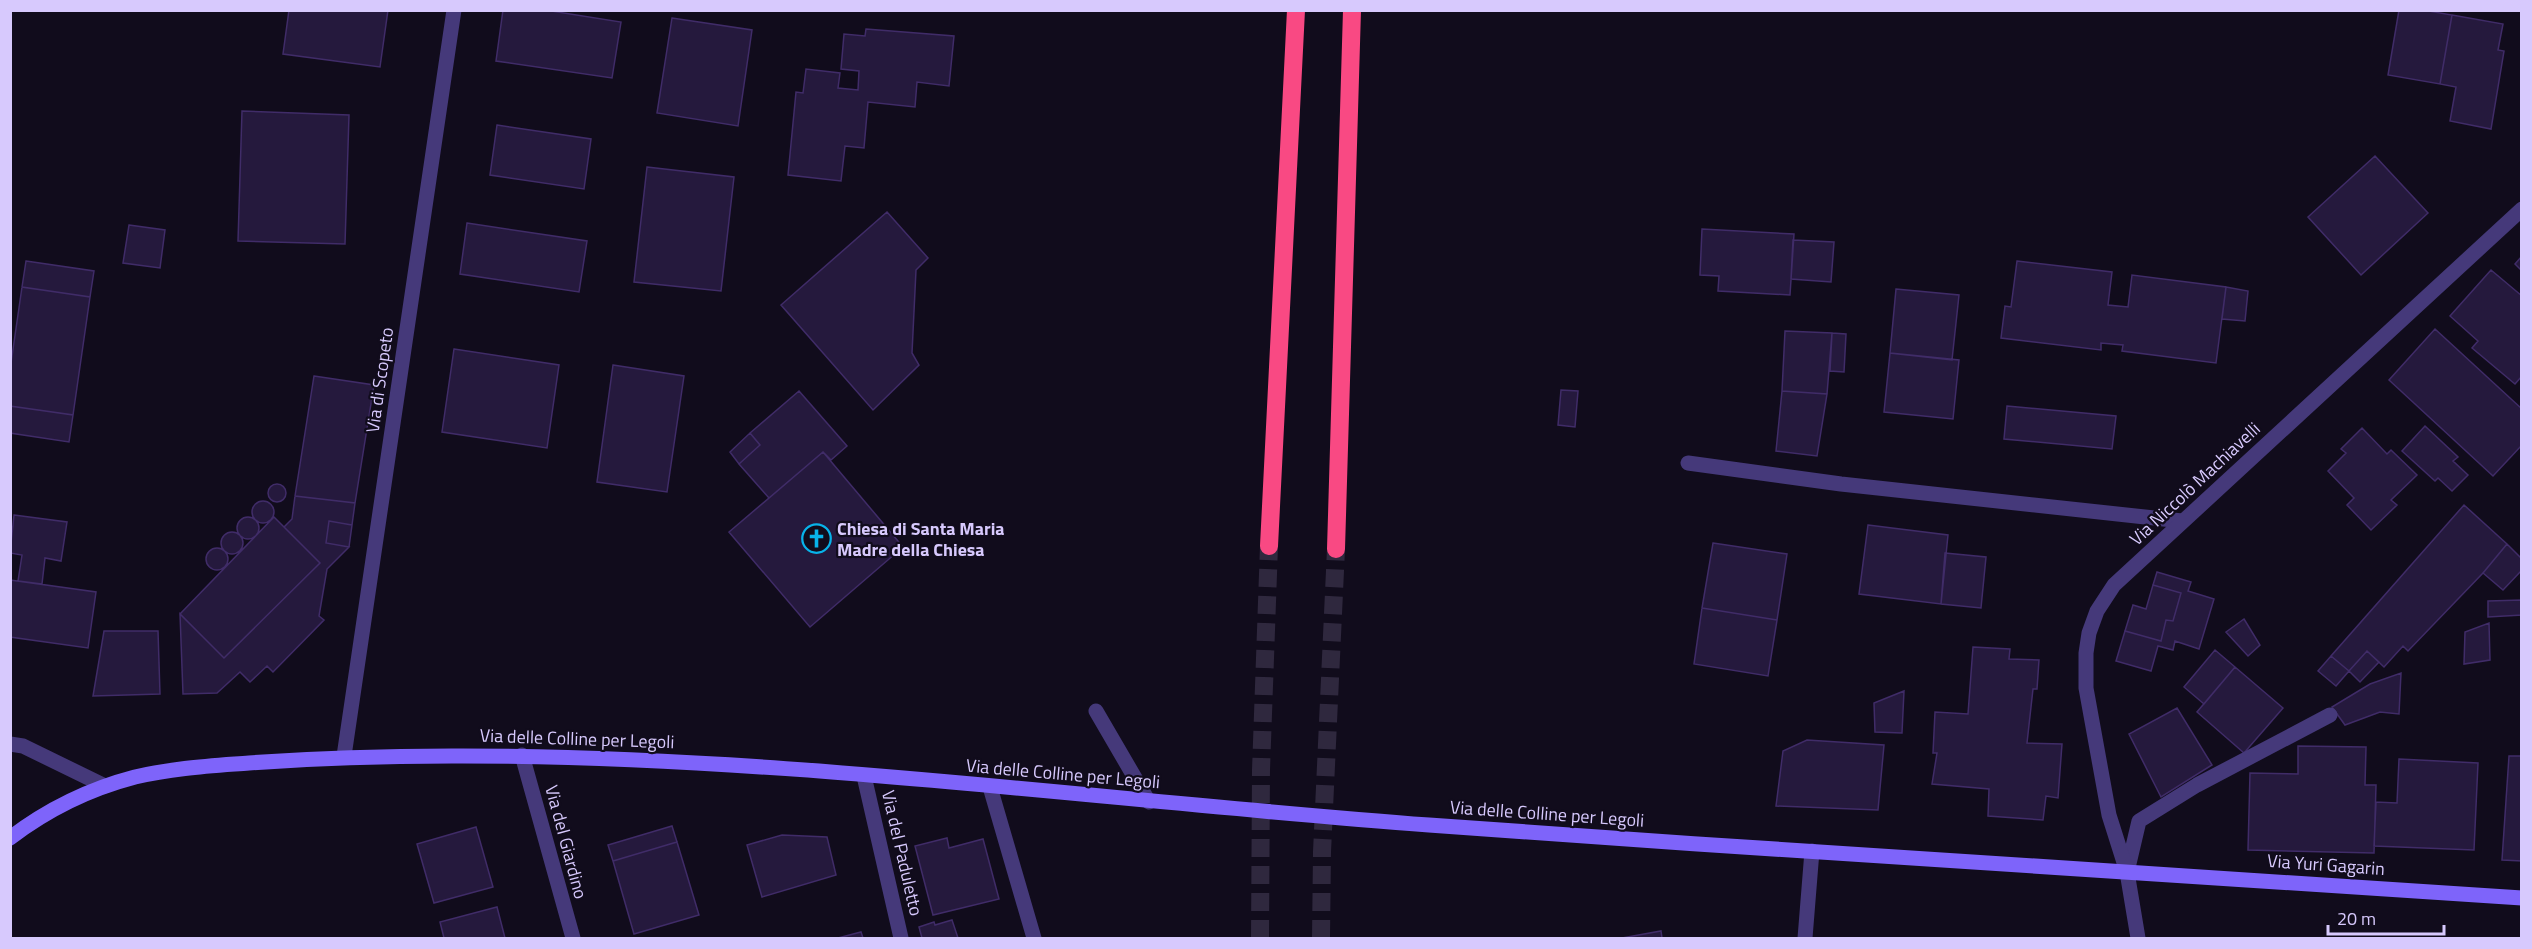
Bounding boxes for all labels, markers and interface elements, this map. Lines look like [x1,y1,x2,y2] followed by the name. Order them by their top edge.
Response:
[359,325,400,434] street label: Via di Scopeto
[2123,416,2266,552] street label: Via Niccolò Machiavelli
[837,515,1005,563] place label: Chiesa di Santa Maria Madre della Chiesa
[800,523,832,555] church icon: Chiesa di Santa Maria Madre della Chiesa
[479,722,675,755] street label: Via delle Colline per Legoli
[965,752,1161,795] street label: Via delle Colline per Legoli
[538,782,595,902] street label: Via del Giardino
[875,787,930,918] street label: Via del Paduletto
[1449,793,1645,834] street label: Via delle Colline per Legoli
[2266,847,2386,882] street label: Via Yuri Gagarin
[2328,898,2444,936] scale bar
[2337,905,2376,932] text: 20 m

